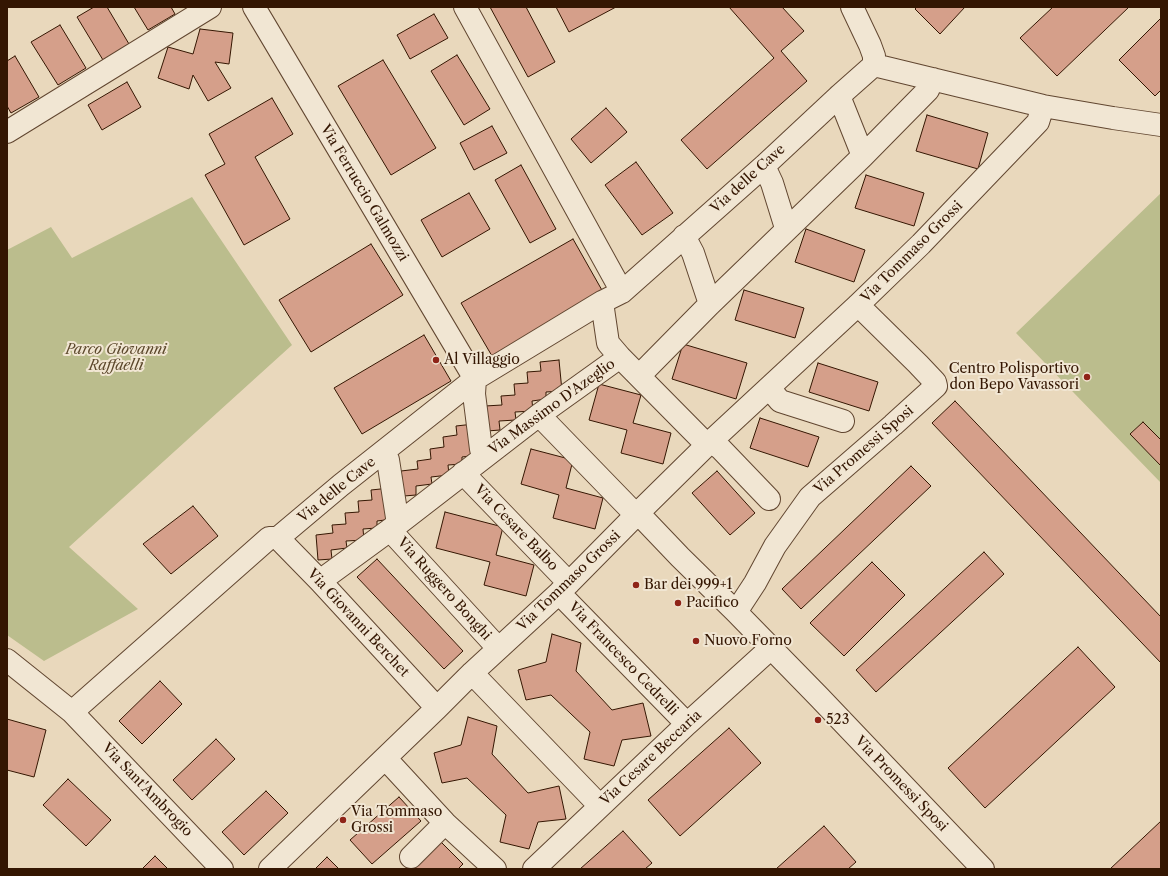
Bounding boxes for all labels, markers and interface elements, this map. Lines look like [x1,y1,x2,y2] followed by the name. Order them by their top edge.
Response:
[316,122,412,264] street label: Via Ferruccio Galmozzi
[707,141,789,217] street label: Via delle Cave
[858,198,966,306] street label: Via Tommaso Grossi
[65,342,167,374] park label: Parco Giovanni Raffaelli
[444,352,520,368] place label: Al Villaggio
[431,355,441,365] marker: Al Villaggio
[486,356,618,458] street label: Via Massimo D'Azeglio
[949,361,1079,394] place label: Centro Polisportivo don Bepo Vavassori
[1082,372,1092,382] marker: Centro Polisportivo don Bepo Vavassori
[811,402,917,498] street label: Via Promessi Sposi
[295,454,379,526] street label: Via delle Cave
[471,481,561,575] street label: Via Cesare Balbo
[514,527,624,635] street label: Via Tommaso Grossi
[393,534,495,644] street label: Via Ruggero Bonghi
[304,566,412,680] street label: Via Giovanni Berchet
[644,577,732,593] place label: Bar dei 999+1
[631,580,641,590] marker: Bar dei 999+1
[686,595,739,611] place label: Pacifico
[673,598,683,608] marker: Pacifico
[565,599,681,719] street label: Via Francesco Cedrelli
[704,633,792,649] place label: Nuovo Forno
[691,636,701,646] marker: Nuovo Forno
[597,707,705,809] street label: Via Cesare Beccaria
[826,712,849,728] place label: 523
[813,715,823,725] marker: 523
[851,733,951,835] street label: Via Promessi Sposi
[98,740,196,840] street label: Via Sant'Ambrogio
[351,804,442,836] place label: Via Tommaso Grossi
[338,815,348,825] marker: Via Tommaso Grossi

